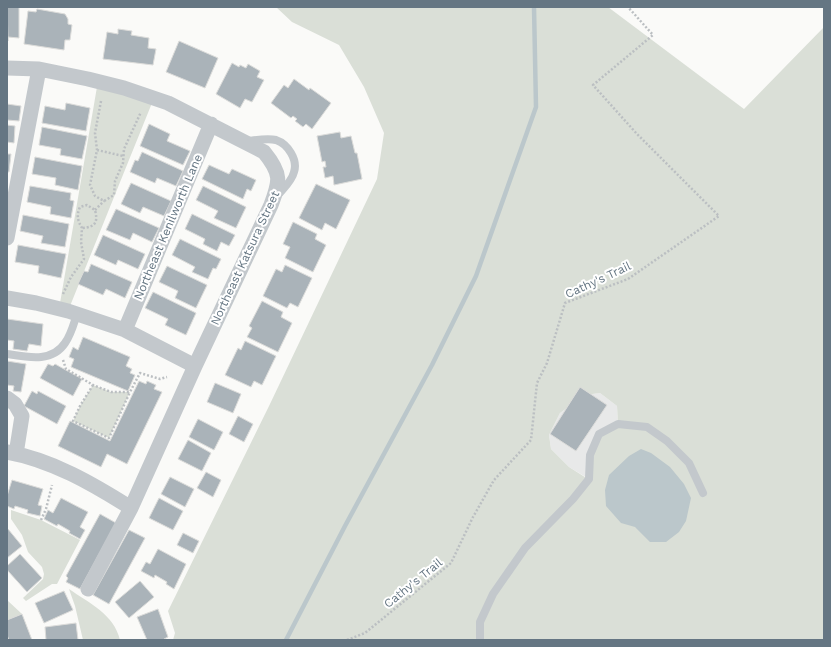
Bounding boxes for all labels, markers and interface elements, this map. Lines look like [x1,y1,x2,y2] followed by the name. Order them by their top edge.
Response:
[131,152,205,302] street label: Northeast Kenilworth Lane
[208,189,282,327] street label: Northeast Katsura Street
[563,259,633,301] street label: Cathy's Trail
[381,555,445,611] street label: Cathy's Trail

